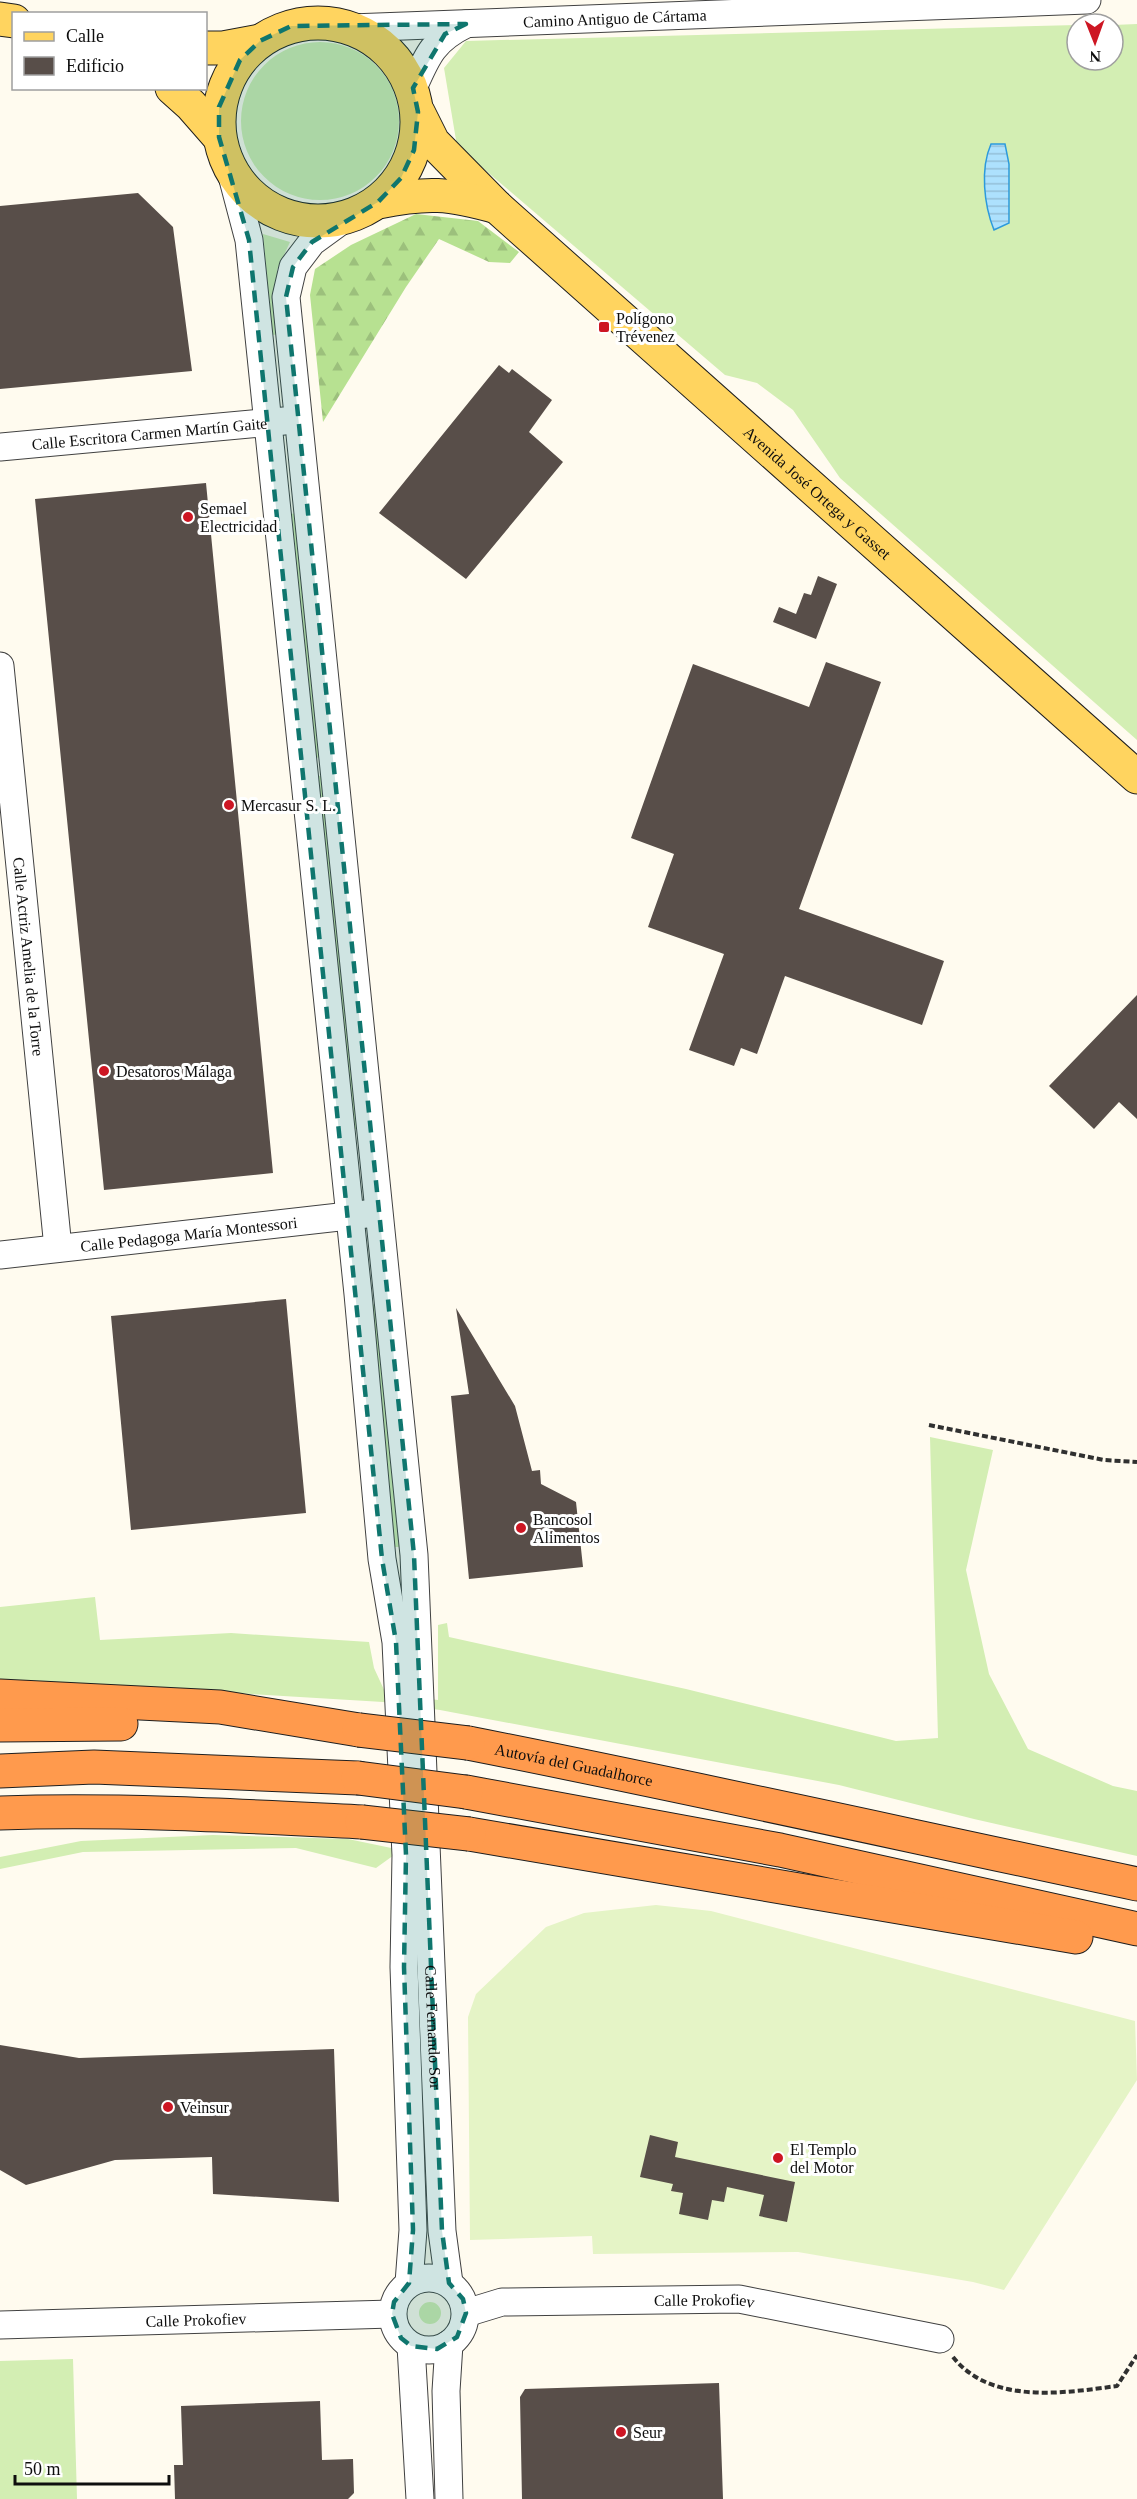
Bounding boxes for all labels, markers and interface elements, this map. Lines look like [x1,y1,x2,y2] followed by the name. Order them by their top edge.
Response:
[523,6,707,30] street label: Camino Antiguo de Cártama
[12,12,207,90] legend
[1065,12,1125,72] north arrow
[66,26,104,46] text: Calle
[1089,48,1101,65] text: N
[66,56,124,76] text: Edificio
[616,310,675,345] place label: Polígono Trévenez
[597,320,611,334] marker: Polígono Trévenez
[31,415,268,453] street label: Calle Escritora Carmen Martín Gaite
[740,423,895,563] street label: Avenida José Ortega y Gasset
[200,500,277,535] place label: Semael Electricidad
[181,510,195,524] marker: Semael Electricidad
[241,797,336,814] place label: Mercasur S. L.
[222,798,236,812] marker: Mercasur S. L.
[10,856,47,1057] street label: Calle Actriz Amelia de la Torre
[116,1063,232,1081] place label: Desatoros Málaga
[97,1064,111,1078] marker: Desatoros Málaga
[79,1214,299,1255] street label: Calle Pedagoga María Montessori
[533,1511,600,1546] place label: Bancosol Alimentos
[514,1521,528,1535] marker: Bancosol Alimentos
[493,1740,654,1789] street label: Autovía del Guadalhorce
[422,1965,444,2090] street label: Calle Fernando Sor
[180,2099,230,2116] place label: Veinsur
[161,2100,175,2114] marker: Veinsur
[790,2141,857,2176] place label: El Templo del Motor
[771,2151,785,2165] marker: El Templo del Motor
[654,2291,756,2311] street label: Calle Prokofiev
[145,2310,247,2330] street label: Calle Prokofiev
[633,2424,663,2441] place label: Seur
[614,2425,628,2439] marker: Seur
[15,2448,170,2486] scale bar
[24,2459,61,2479] text: 50 m

